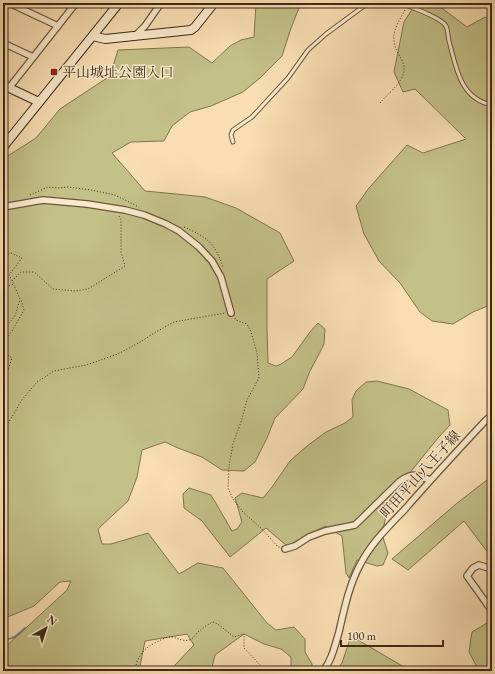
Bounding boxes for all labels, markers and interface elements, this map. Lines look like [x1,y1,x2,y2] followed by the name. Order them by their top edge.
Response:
[62,63,174,81] place label: 平山城址公園入口
[49,67,59,77] marker: 平山城址公園入口
[376,426,464,522] street label: 町田平山八王子線
[26,608,66,648] north arrow
[44,612,60,629] text: N
[341,622,443,648] scale bar
[347,628,377,644] text: 100 m

